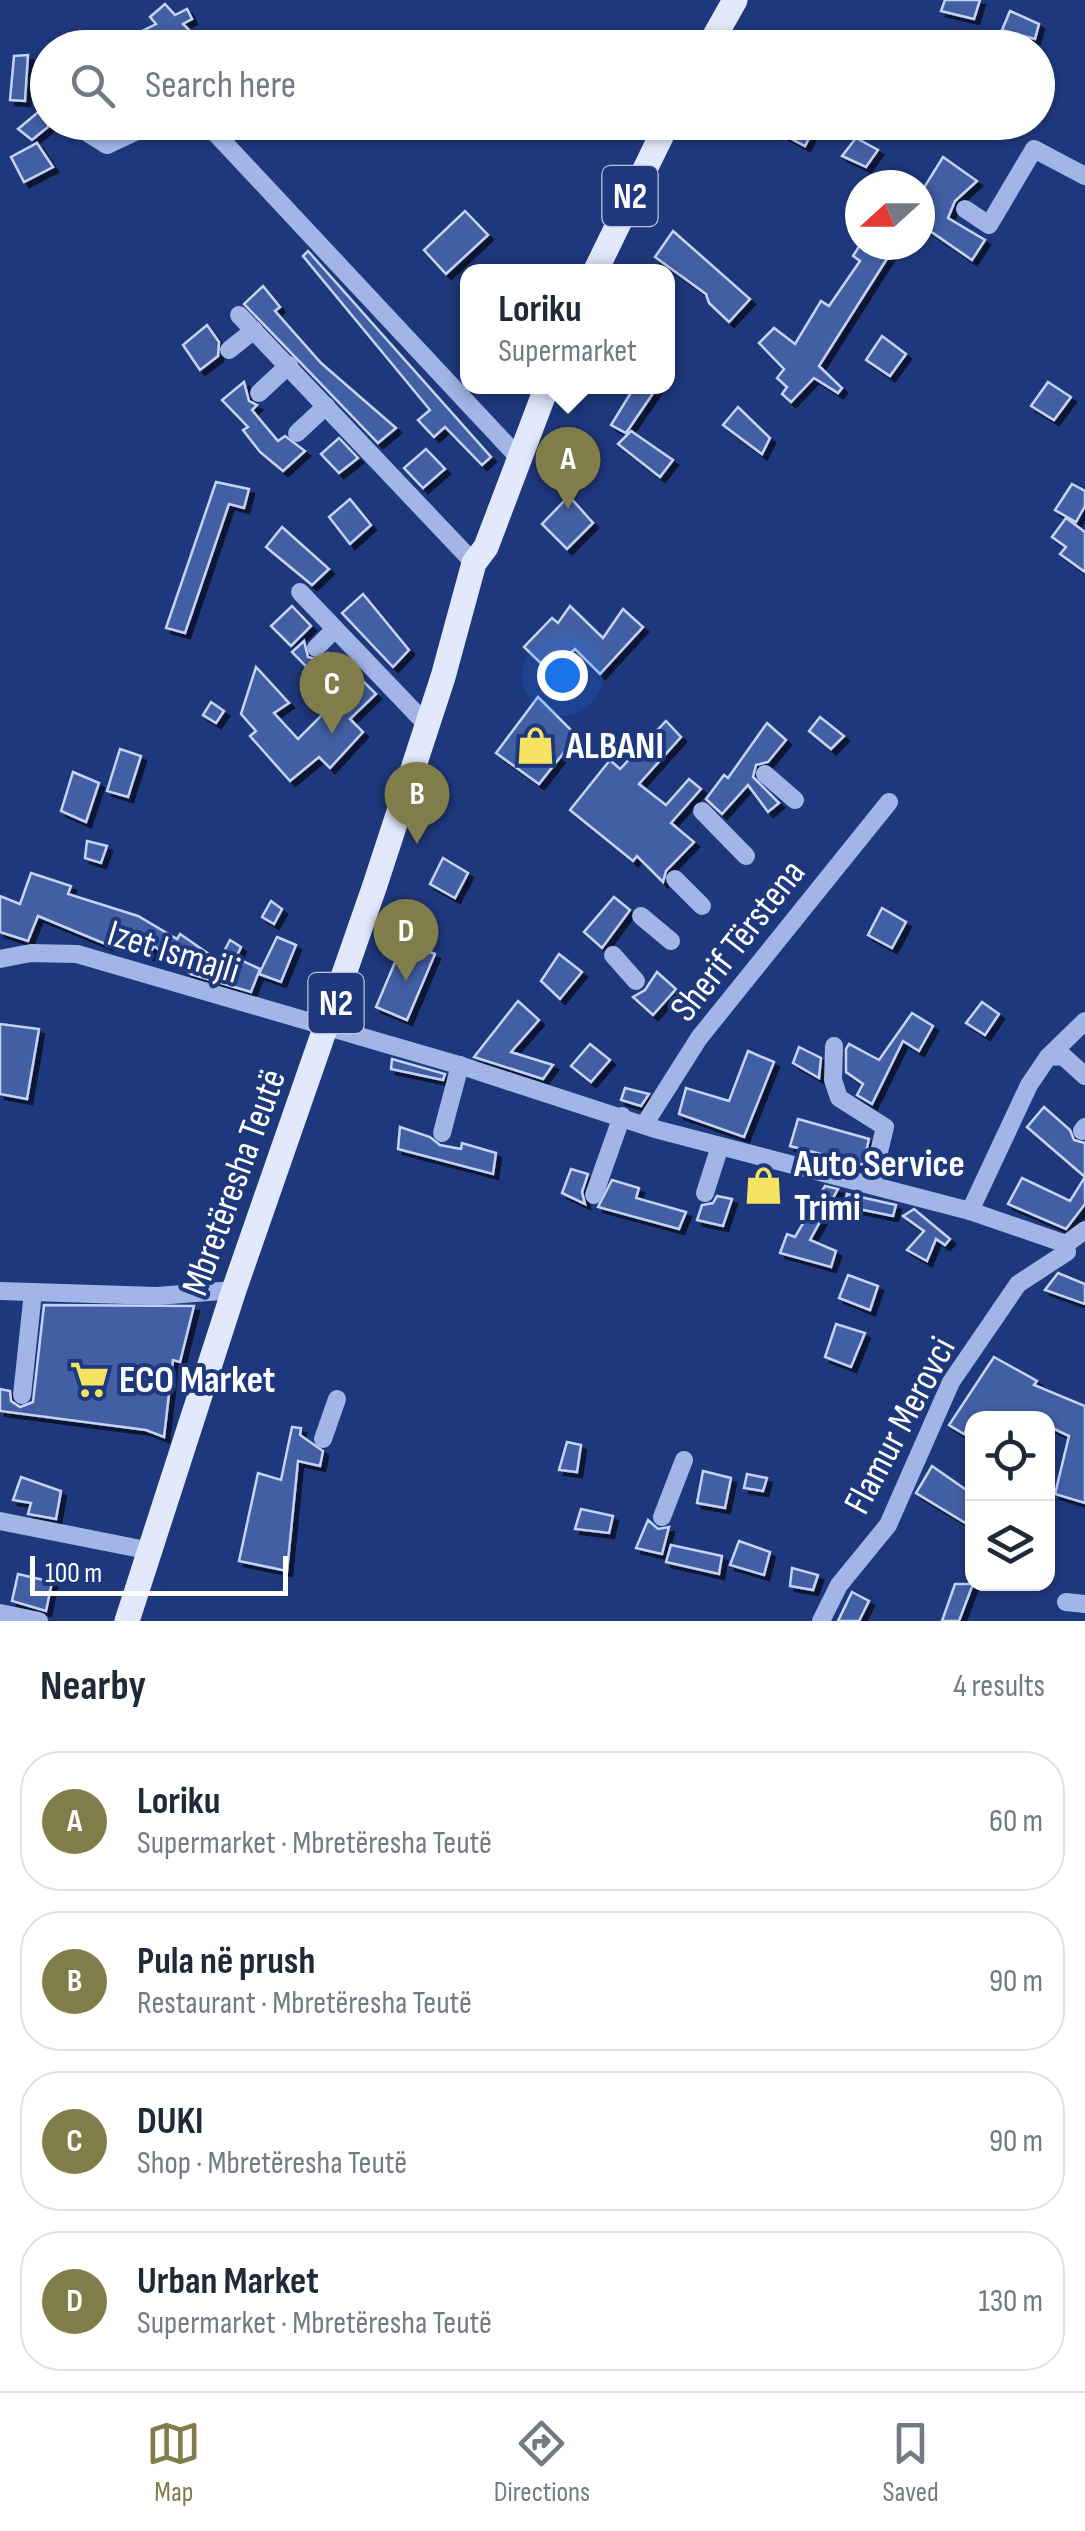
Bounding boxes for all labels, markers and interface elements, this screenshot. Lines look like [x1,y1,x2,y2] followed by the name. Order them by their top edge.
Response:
[30,30,1055,140] search box
[65,58,120,113] icon: search
[145,63,296,108] text: Search here
[602,166,658,226] road number: N2
[845,170,935,260] north arrow
[460,264,675,394] popup
[498,287,582,332] text: Loriku
[498,332,637,371] text: Supermarket
[536,426,600,509] pin: A
[537,650,588,701] your location
[300,652,364,734] pin: C
[515,724,557,766] shop icon: ALBANI
[565,724,664,769] place label: ALBANI
[384,762,450,844] pin: B
[661,851,815,1031] street label: Sherif Tërstena
[374,898,438,981] pin: D
[102,911,245,994] street label: Izet Ismajli
[308,973,364,1033] road number: N2
[173,1063,296,1302] street label: Mbretëresha Teutë
[793,1142,965,1231] place label: Auto Service Trimi
[743,1164,785,1206] shop icon: Auto Service Trimi
[835,1330,966,1522] street label: Flamur Merovci
[68,1358,110,1400] supermarket icon: ECO Market
[119,1358,275,1403] place label: ECO Market
[965,1411,1055,1591] map controls
[965,1411,1055,1501] button: locate
[965,1501,1055,1591] button: layers
[30,1551,288,1596] scale bar
[45,1557,102,1590] text: 100 m
[40,1661,146,1712] text: Nearby
[953,1667,1045,1706] text: 4 results
[137,1779,220,1824] text: Loriku
[67,1802,82,1841] text: A
[989,1802,1043,1841] text: 60 m
[137,1824,492,1863] text: Supermarket · Mbretëresha Teutë
[137,1939,315,1984] text: Pula në prush
[67,1962,82,2001] text: B
[989,1962,1043,2001] text: 90 m
[137,1984,472,2023] text: Restaurant · Mbretëresha Teutë
[137,2099,204,2144] text: DUKI
[66,2122,83,2161] text: C
[989,2122,1043,2161] text: 90 m
[137,2144,407,2183] text: Shop · Mbretëresha Teutë
[137,2259,319,2304] text: Urban Market
[66,2282,83,2321] text: D
[978,2282,1043,2321] text: 130 m
[137,2304,492,2343] text: Supermarket · Mbretëresha Teutë
[146,2416,201,2509] tab: Map
[494,2416,590,2509] tab: Directions
[883,2416,939,2509] tab: Saved

